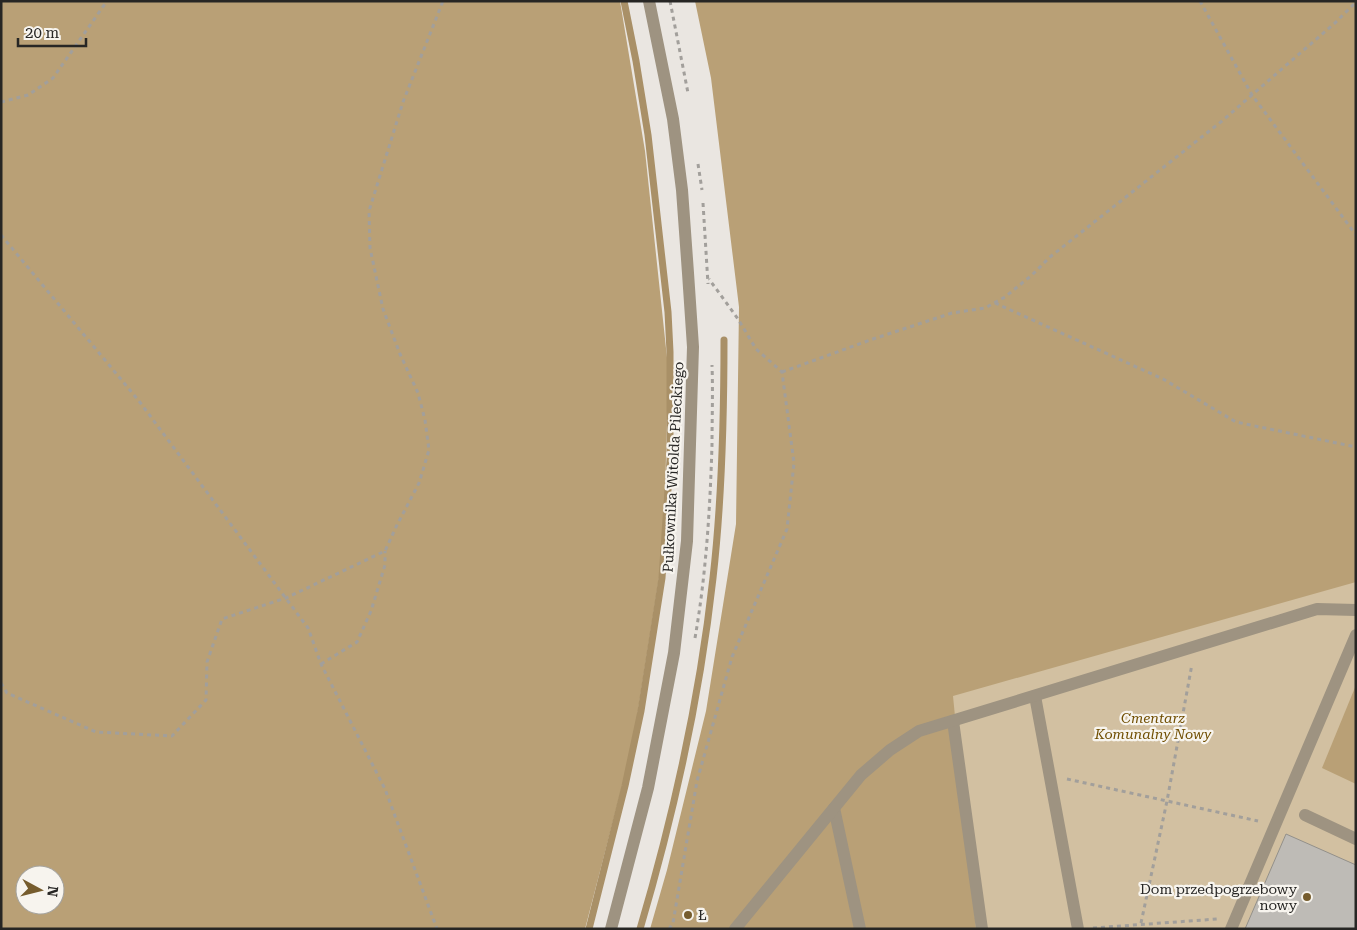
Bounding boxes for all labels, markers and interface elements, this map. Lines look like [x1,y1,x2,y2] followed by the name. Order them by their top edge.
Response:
[18,15,85,47] scale bar
[25,24,60,42] text: 20 m
[659,361,687,573] street label: Pułkownika Witolda Pileckiego
[1094,710,1212,742] park label: Cmentarz Komunalny Nowy
[15,865,65,915] north arrow
[1140,881,1298,913] place label: Dom przedpogrzebowy nowy
[44,885,62,898] text: N
[1301,891,1313,903] marker: Dom przedpogrzebowy nowy
[698,907,707,923] place label: Ł
[682,909,694,921] marker: Ł

